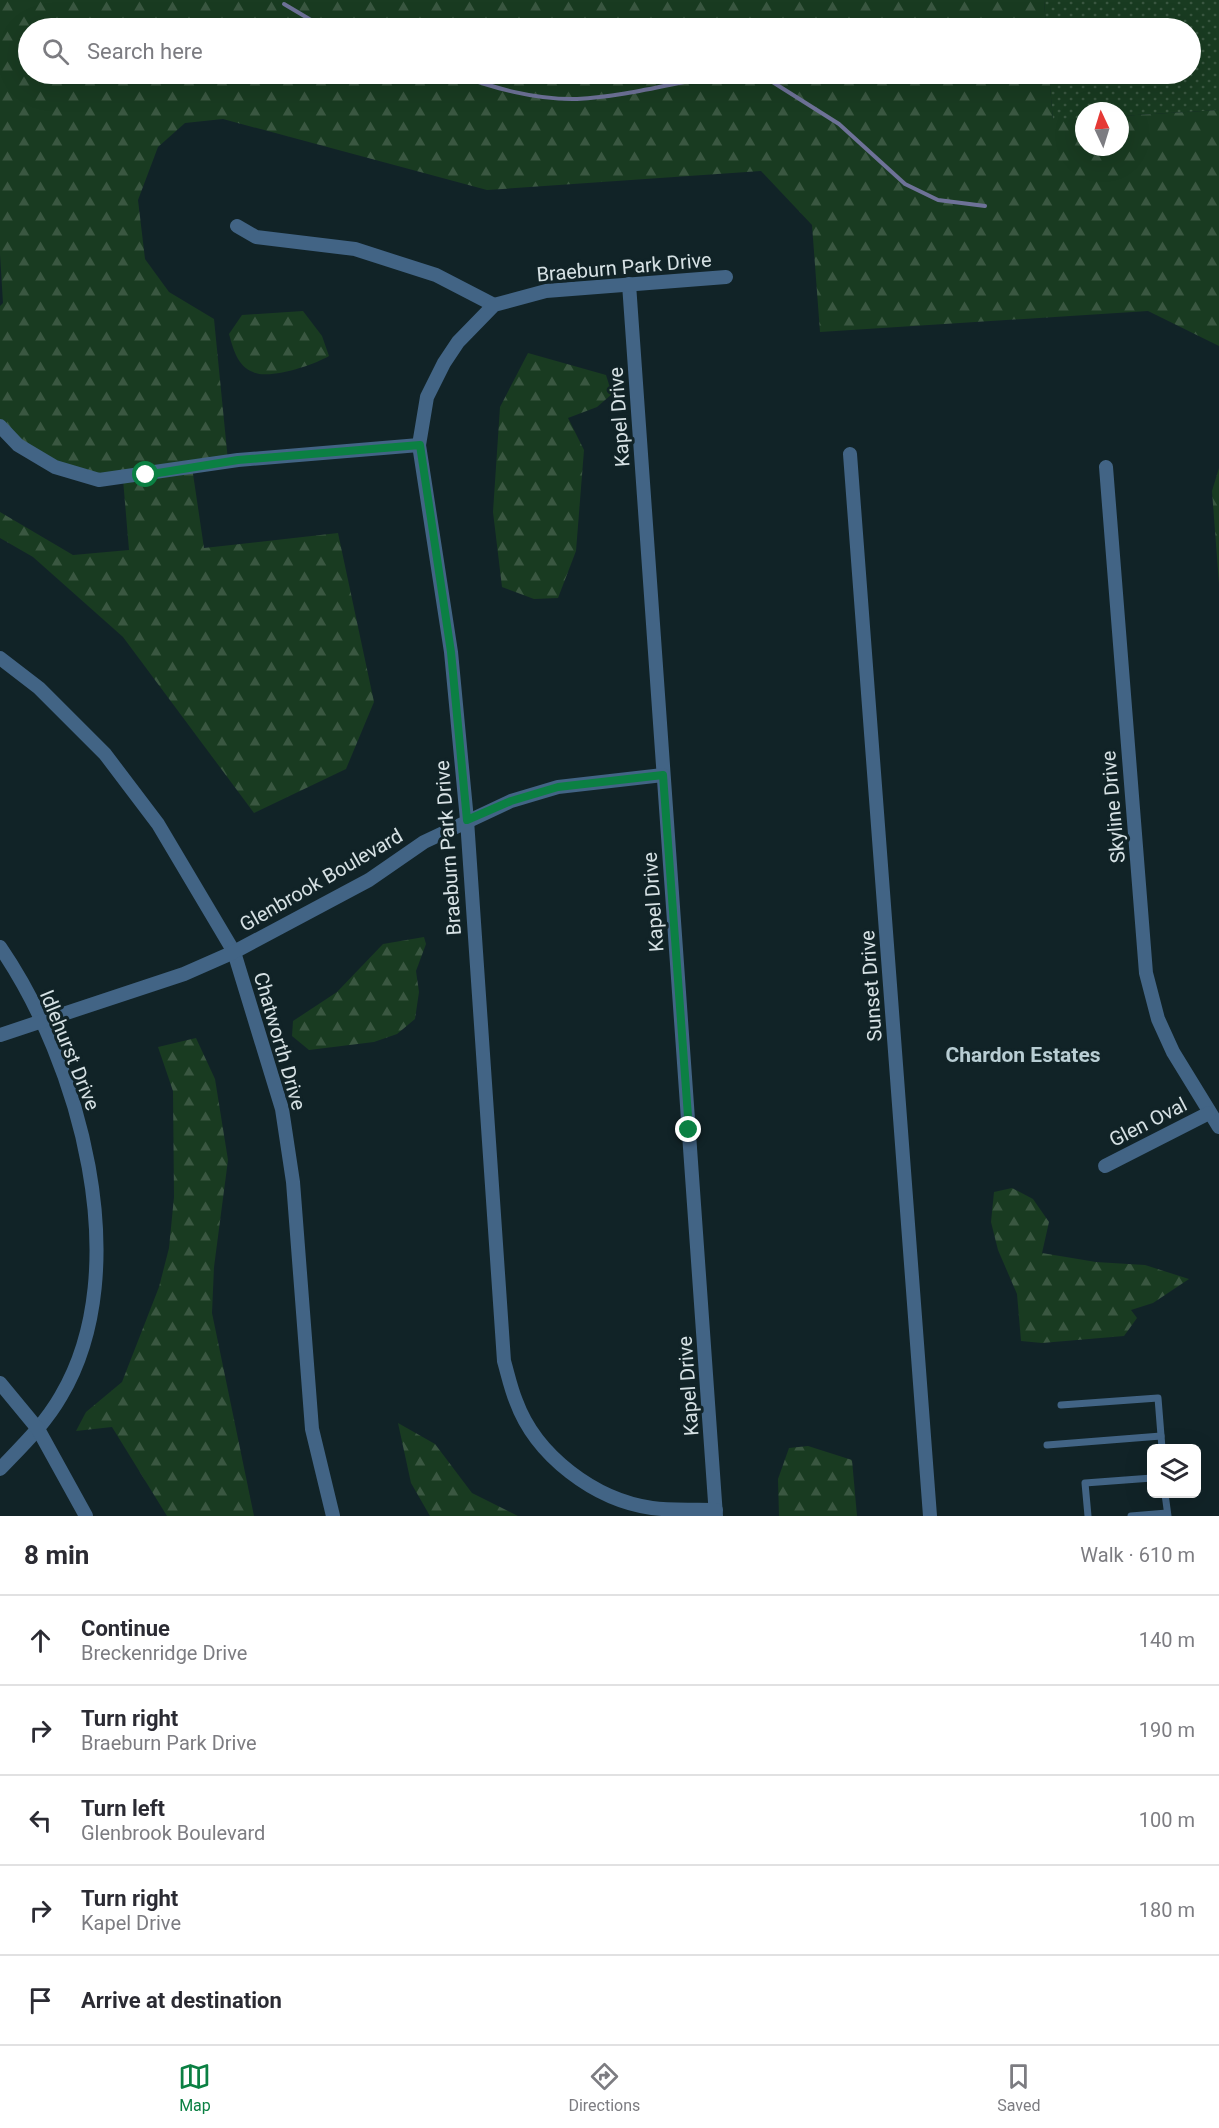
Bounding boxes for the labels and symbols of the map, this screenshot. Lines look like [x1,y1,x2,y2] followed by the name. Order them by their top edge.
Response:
[1075,102,1129,156] north arrow
[535,247,713,287] street label: Braeburn Park Drive
[604,366,634,468] street label: Kapel Drive
[132,461,158,487] route start
[1096,750,1130,864] street label: Skyline Drive
[430,760,466,936] street label: Braeburn Park Drive
[235,824,407,936] street label: Glenbrook Boulevard
[638,851,668,953] street label: Kapel Drive
[855,930,887,1042] street label: Sunset Drive
[249,969,311,1113] street label: Chatworth Drive
[35,986,105,1114] street label: Idlehurst Drive
[945,1043,1101,1067] district label: Chardon Estates
[1105,1092,1191,1152] street label: Glen Oval
[675,1116,701,1142] route end
[673,1335,703,1437] street label: Kapel Drive

